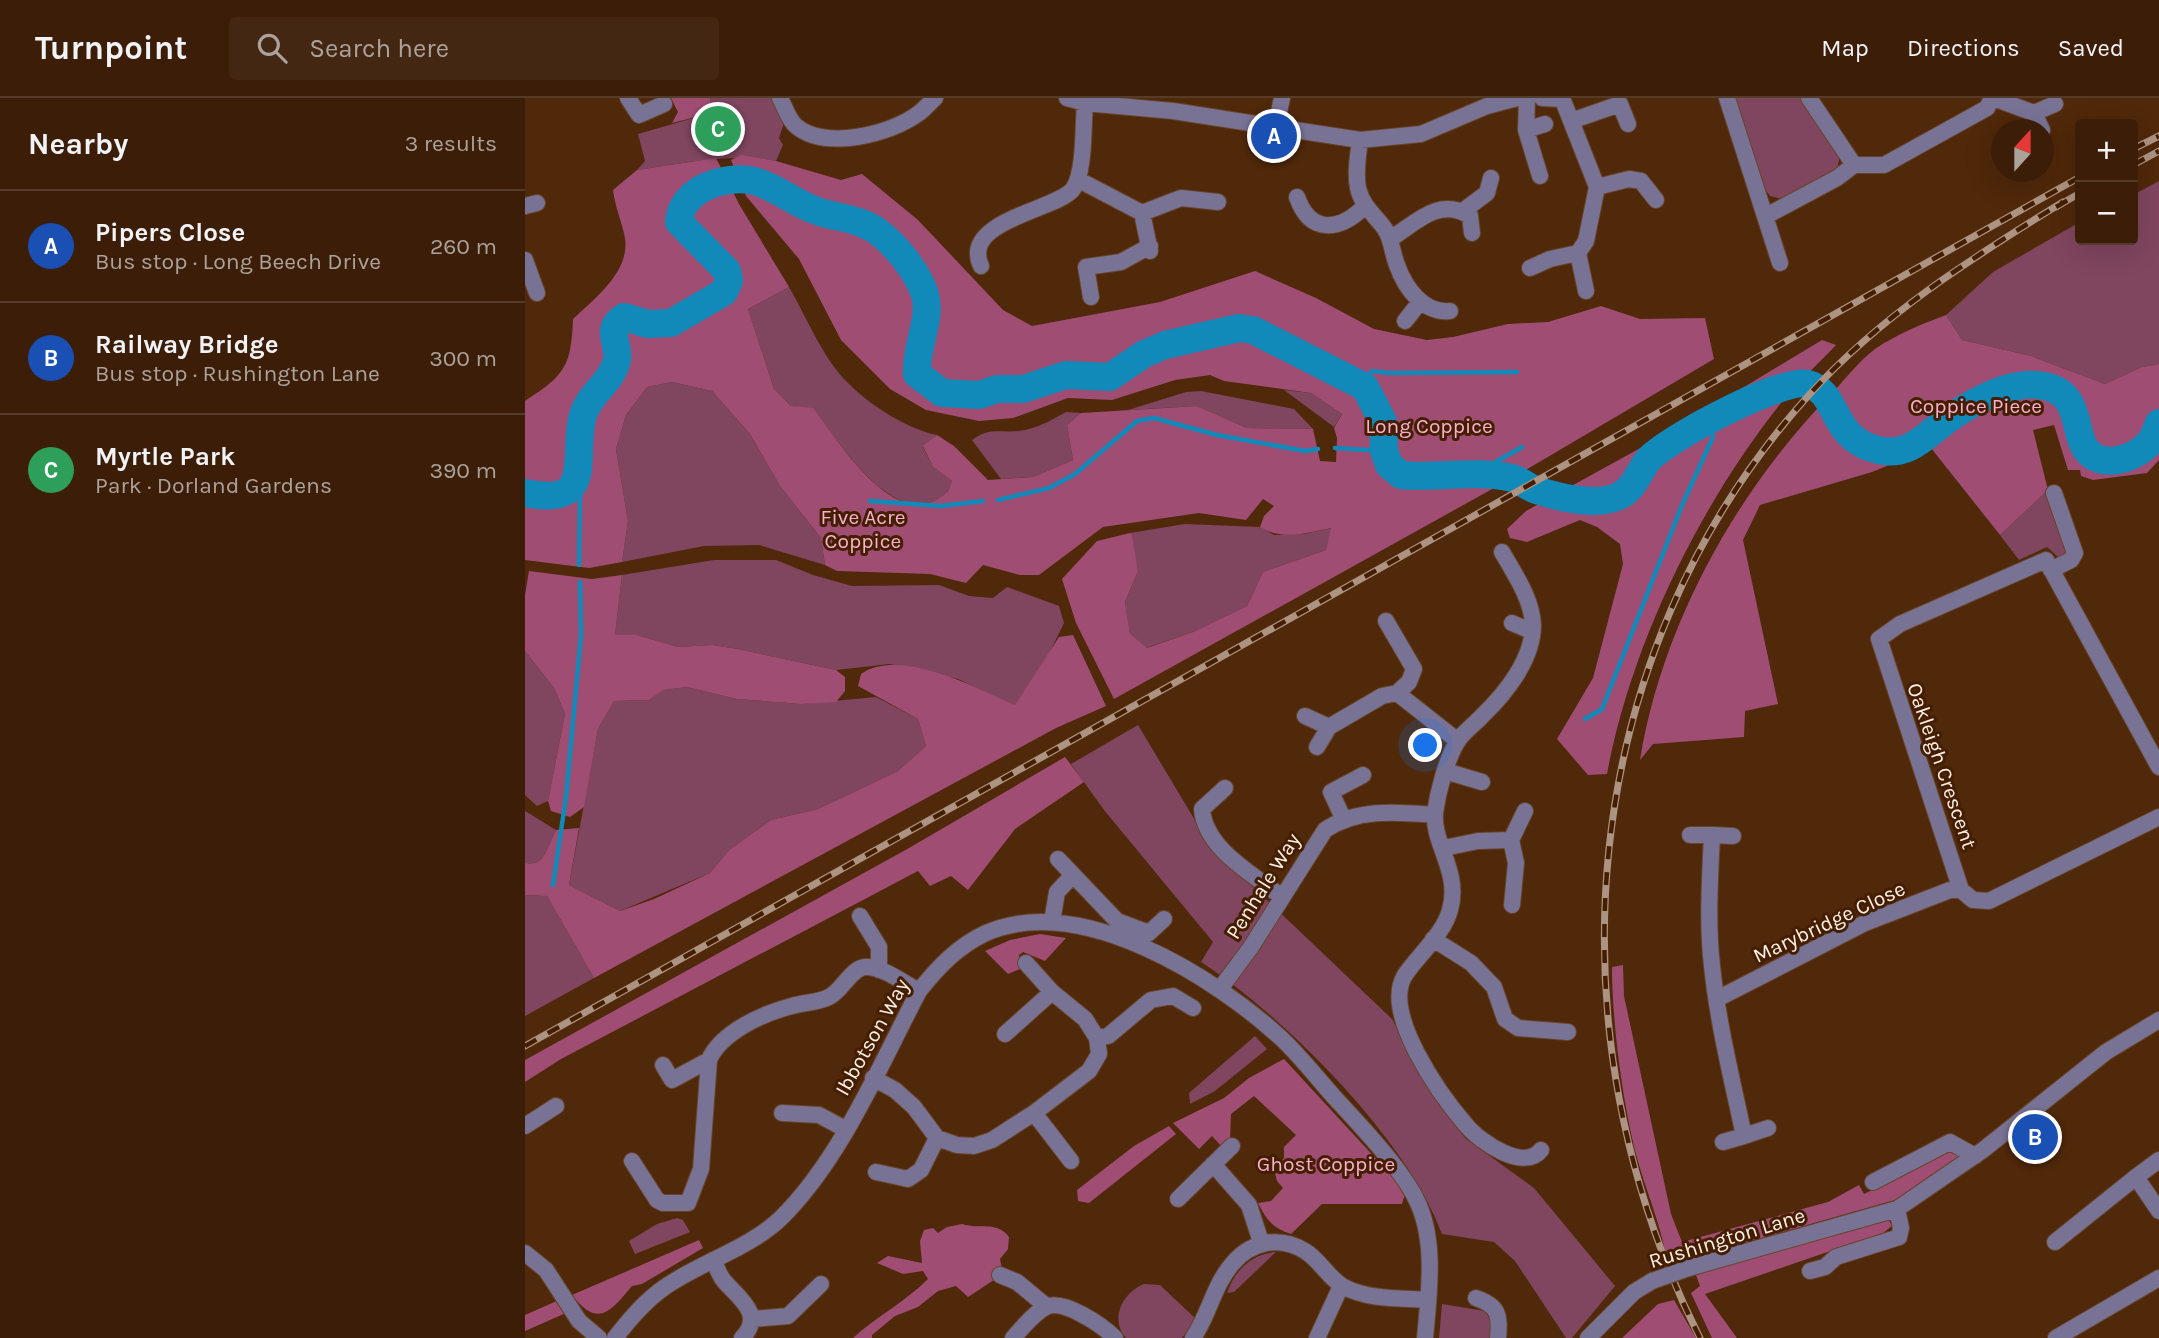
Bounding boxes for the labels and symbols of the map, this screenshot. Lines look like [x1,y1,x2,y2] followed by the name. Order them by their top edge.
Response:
[695,103,741,155] pin: C
[1251,110,1297,162] pin: A
[1991,119,2054,182] north arrow
[1910,394,2042,418] park label: Coppice Piece
[1365,414,1493,438] park label: Long Coppice
[821,505,905,553] park label: Five Acre Coppice
[1902,680,1982,852] street label: Oakleigh Crescent
[1408,728,1442,762] your location
[1221,828,1305,943] street label: Penhale Way
[1749,876,1909,968] street label: Marybridge Close
[830,974,914,1100] street label: Ibbotson Way
[2012,1111,2058,1163] pin: B
[1257,1152,1395,1176] park label: Ghost Coppice
[1646,1203,1808,1273] street label: Rushington Lane

